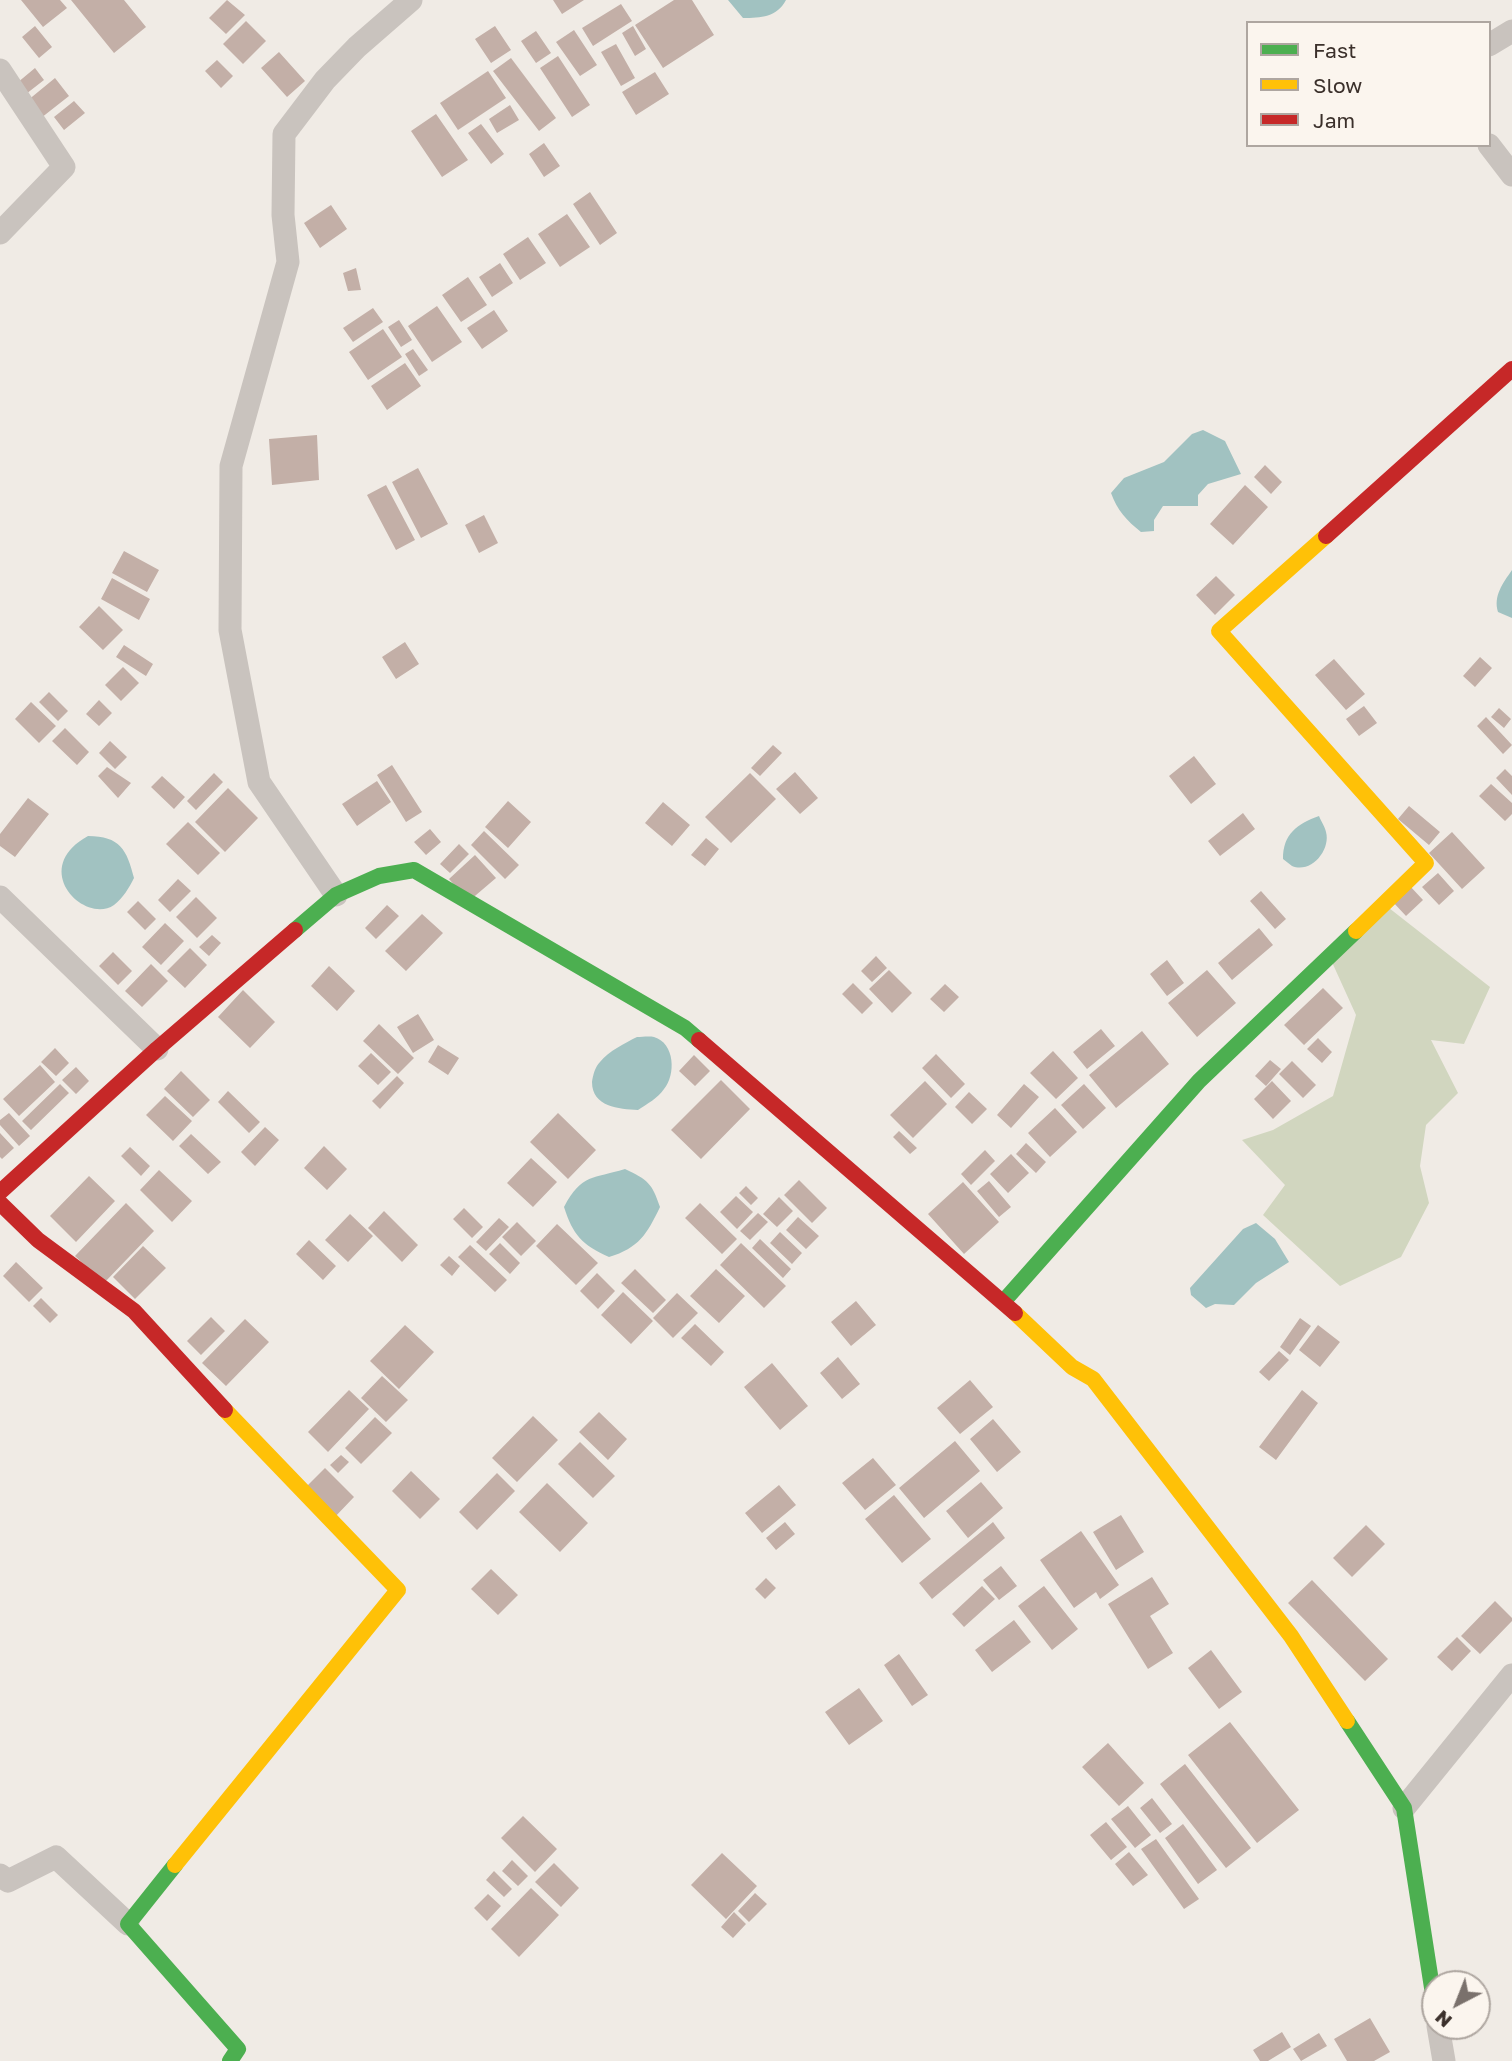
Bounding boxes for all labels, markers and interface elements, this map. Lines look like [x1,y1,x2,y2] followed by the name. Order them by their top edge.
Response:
[1246,21,1491,147] legend
[1313,37,1356,63] text: Fast
[1313,72,1362,98] text: Slow
[1313,107,1355,133] text: Jam
[1421,1970,1491,2040] north arrow
[1430,2006,1456,2033] text: N

